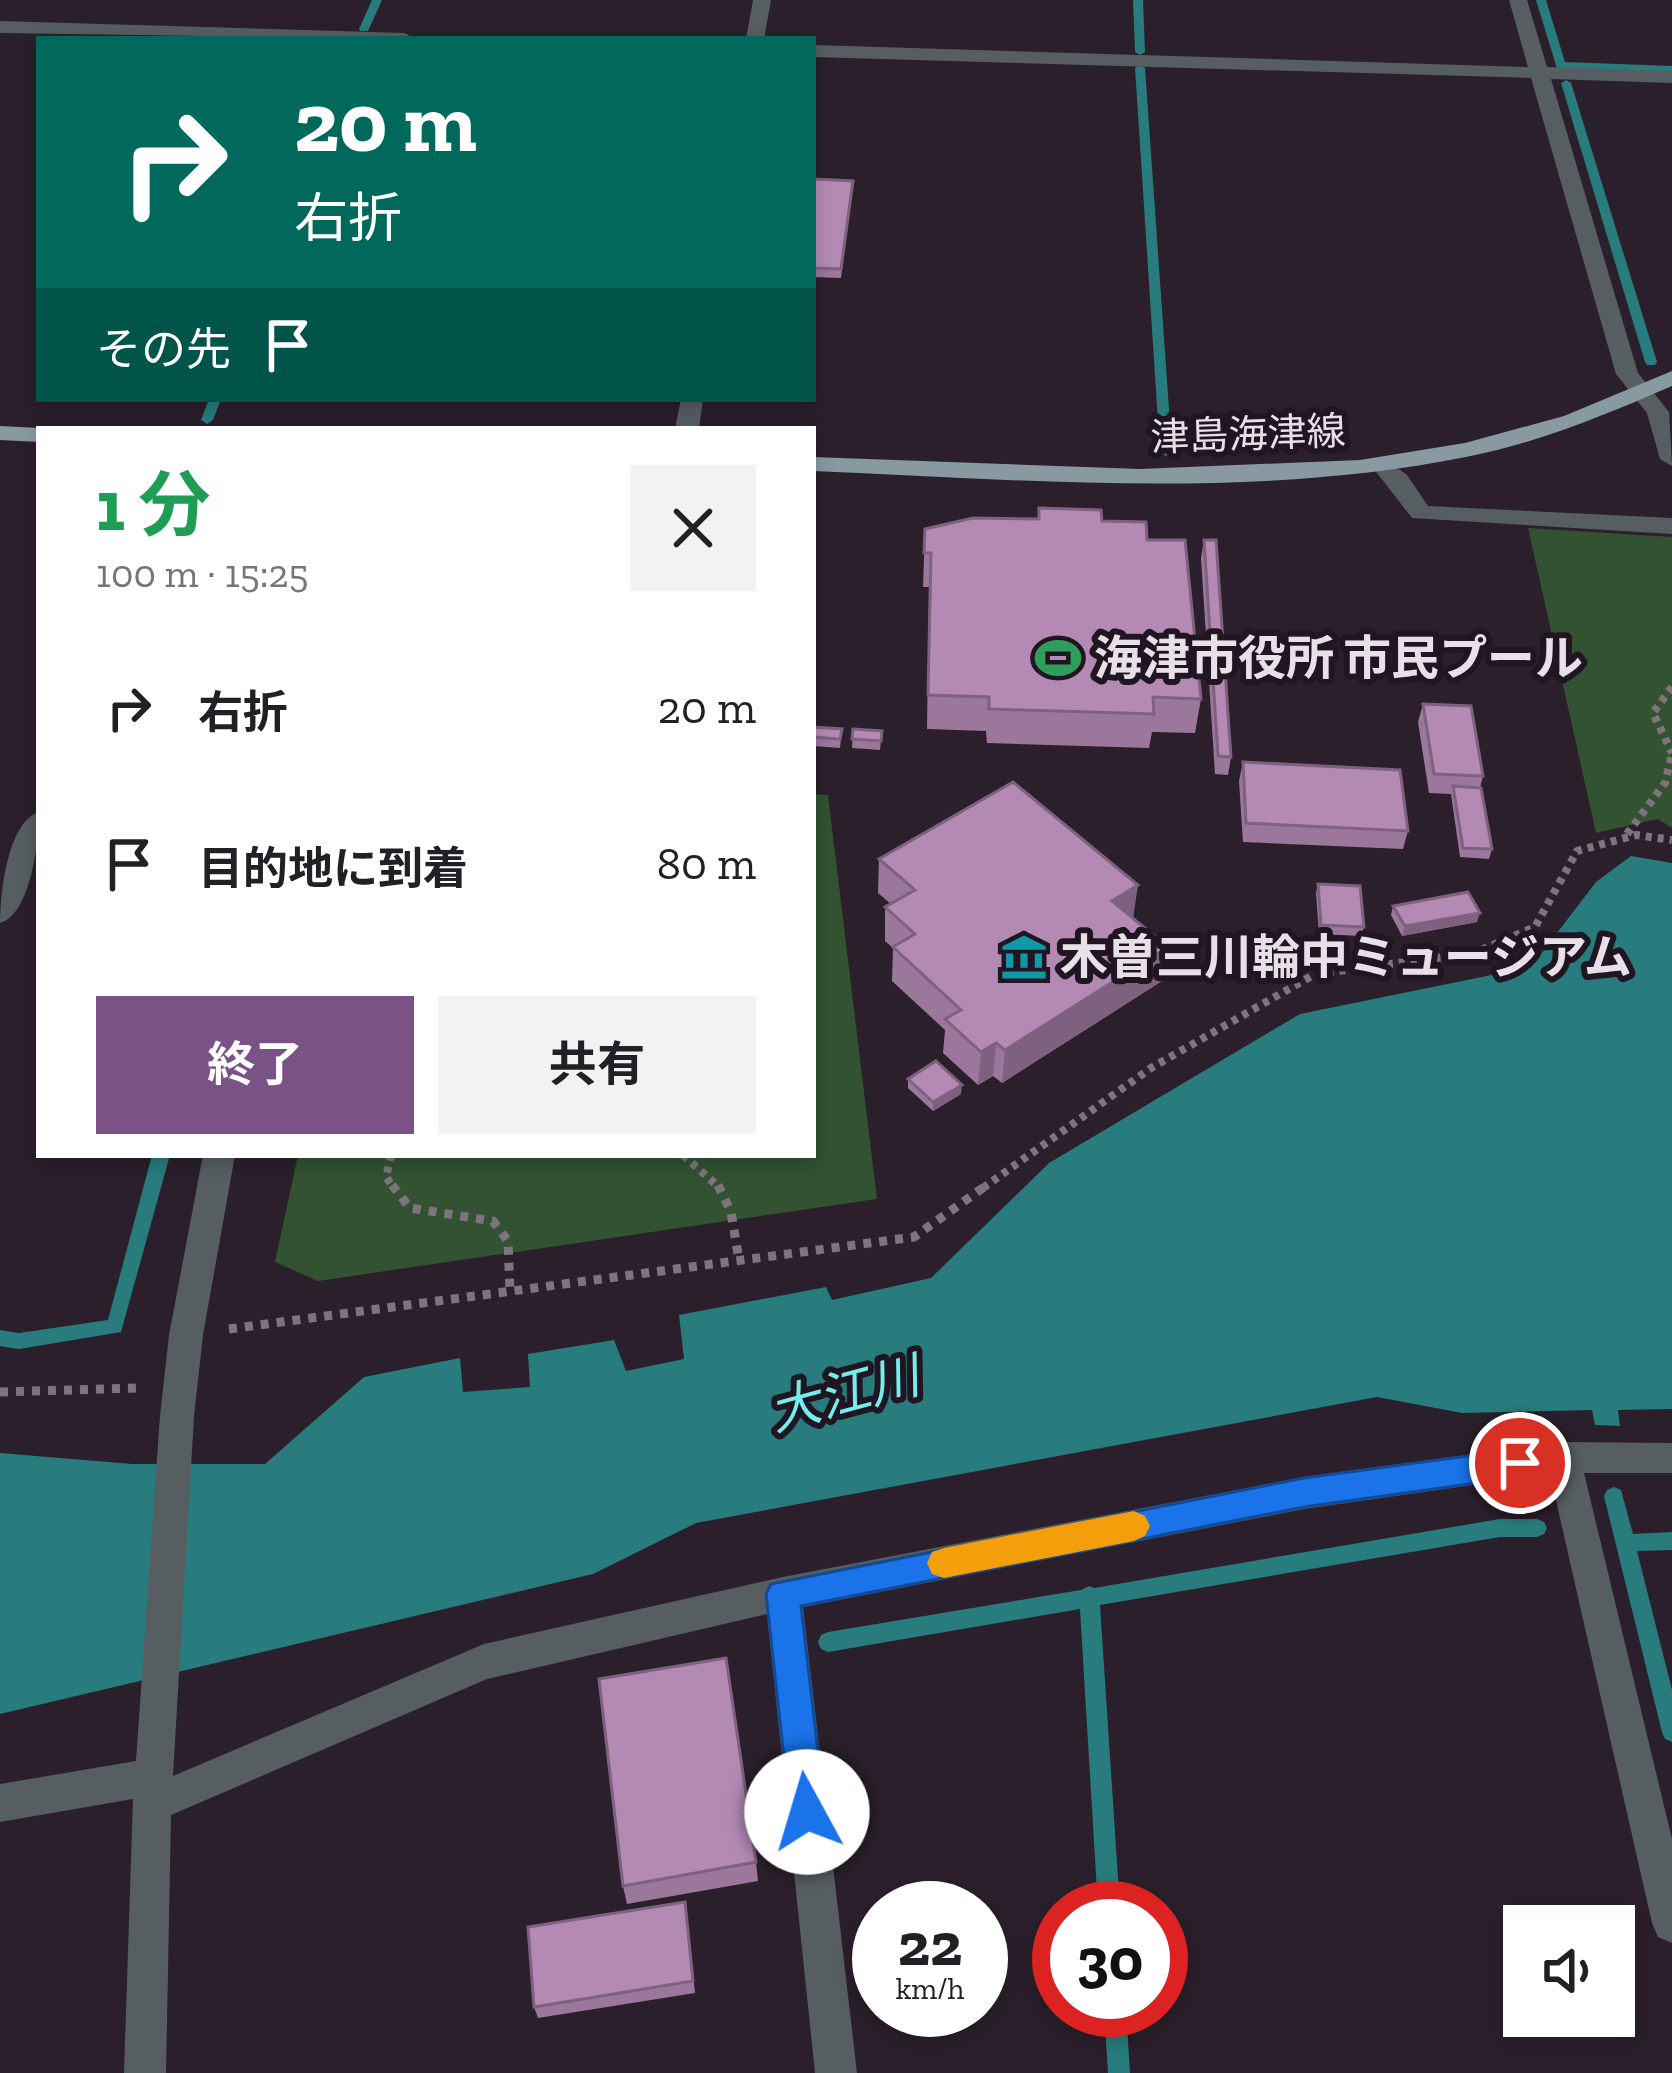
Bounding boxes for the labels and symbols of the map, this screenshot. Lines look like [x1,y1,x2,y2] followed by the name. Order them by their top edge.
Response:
[1150,407,1346,461] street label: 津島海津線
[1094,630,1583,687] place label: 海津市役所 市民プール
[1033,633,1083,683] sports icon: 海津市役所 市民プール
[1060,929,1632,986] place label: 木曽三川輪中ミュージアム
[999,932,1049,982] museum icon: 木曽三川輪中ミュージアム
[762,1343,931,1443] water label: 大江川
[1469,1412,1571,1514] pin
[744,1749,870,1875] position arrow
[1032,1881,1188,2037] speed limit sign: 30

